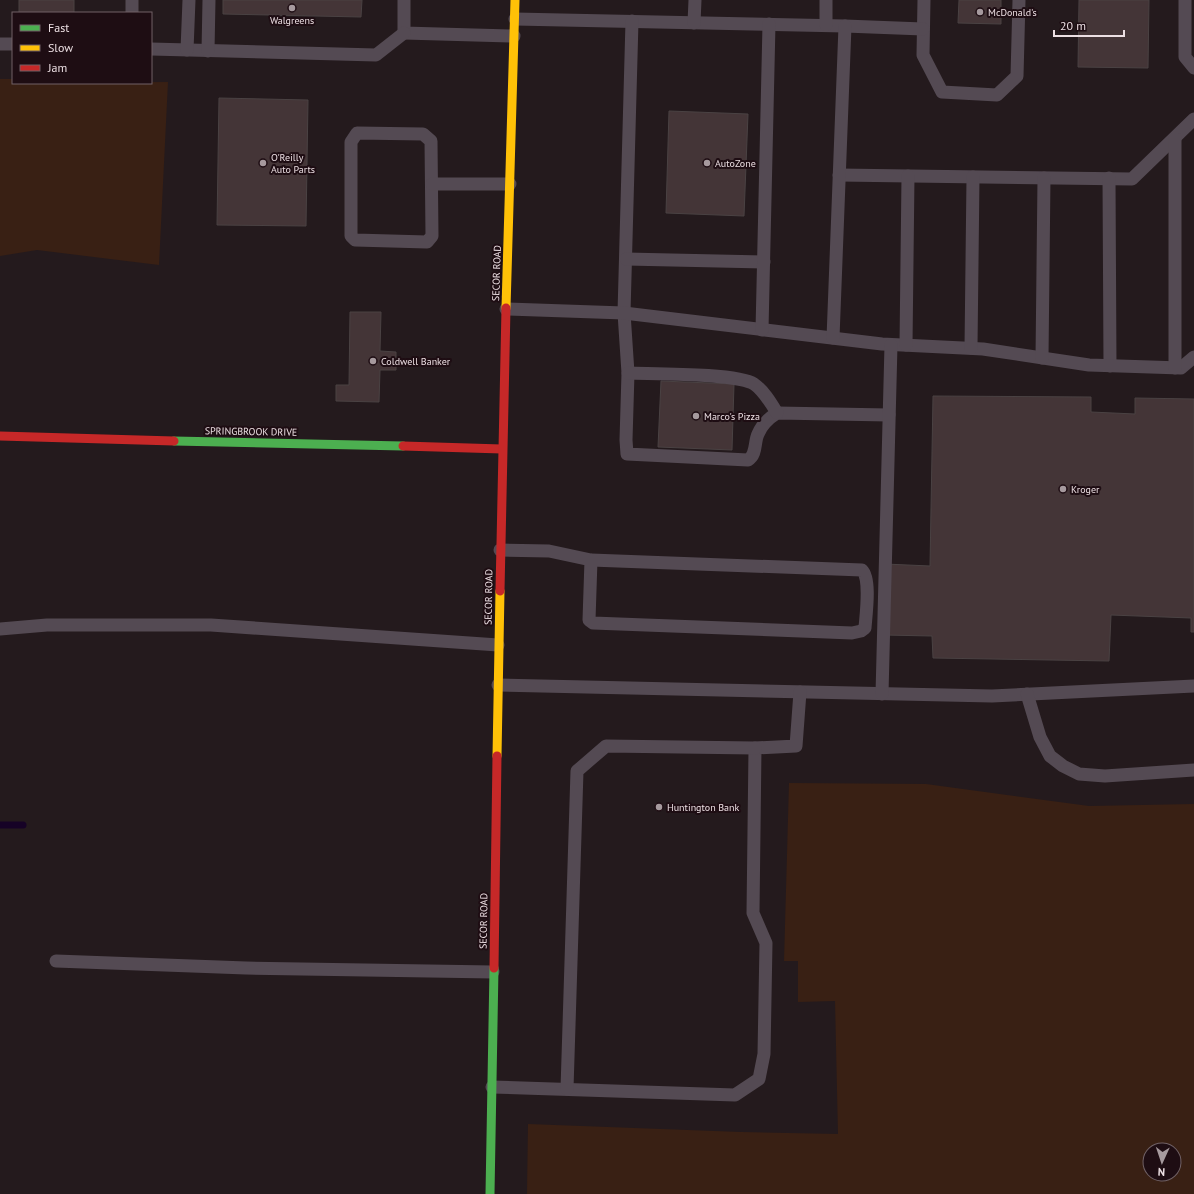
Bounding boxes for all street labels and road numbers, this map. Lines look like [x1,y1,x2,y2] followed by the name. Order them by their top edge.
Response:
[489,245,504,301] street label: SECOR ROAD
[205,424,297,439] street label: SPRINGBROOK DRIVE
[482,569,495,625] street label: SECOR ROAD
[477,893,490,949] street label: SECOR ROAD

